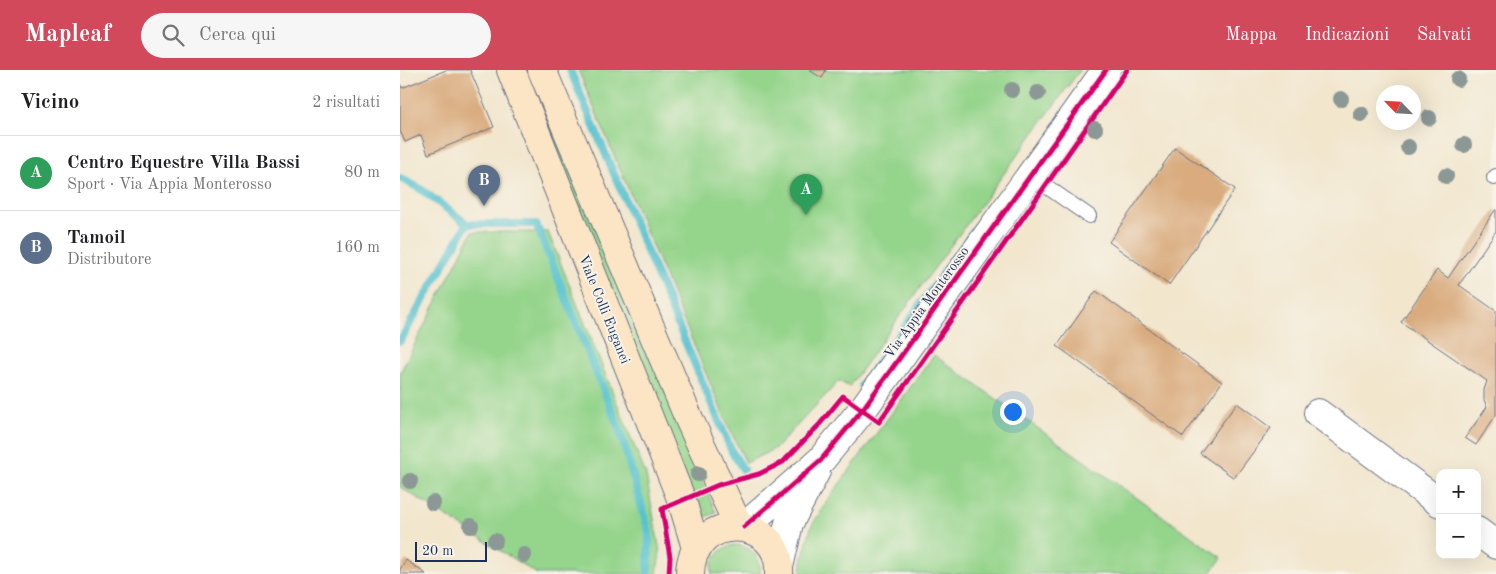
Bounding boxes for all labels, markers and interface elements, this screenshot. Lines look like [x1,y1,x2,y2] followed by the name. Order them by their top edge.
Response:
[141,13,491,58] search box
[159,21,187,49] icon: search
[25,23,111,47] text: Mapleaf
[199,26,276,45] text: Cerca qui
[1225,26,1277,44] text: Mappa
[1305,26,1389,44] text: Indicazioni
[1417,26,1471,44] text: Salvati
[1376,85,1421,130] north arrow
[20,92,79,113] text: Vicino
[312,95,380,111] text: 2 risultati
[67,154,300,173] text: Centro Equestre Villa Bassi
[30,165,42,181] text: A
[344,165,380,181] text: 80 m
[468,165,500,206] pin: B
[790,174,822,215] pin: A
[67,177,272,193] text: Sport · Via Appia Monterosso
[67,229,126,248] text: Tamoil
[30,240,42,256] text: B
[335,240,380,256] text: 160 m
[882,244,972,361] street label: Via Appia Monterosso
[67,252,151,268] text: Distributore
[576,253,632,366] street label: Viale Colli Euganei
[1000,399,1026,425] your location
[1436,469,1481,559] map controls
[1436,469,1481,514] button: +
[1436,514,1481,559] button: −
[415,539,488,562] scale bar
[422,544,453,558] text: 20 m

